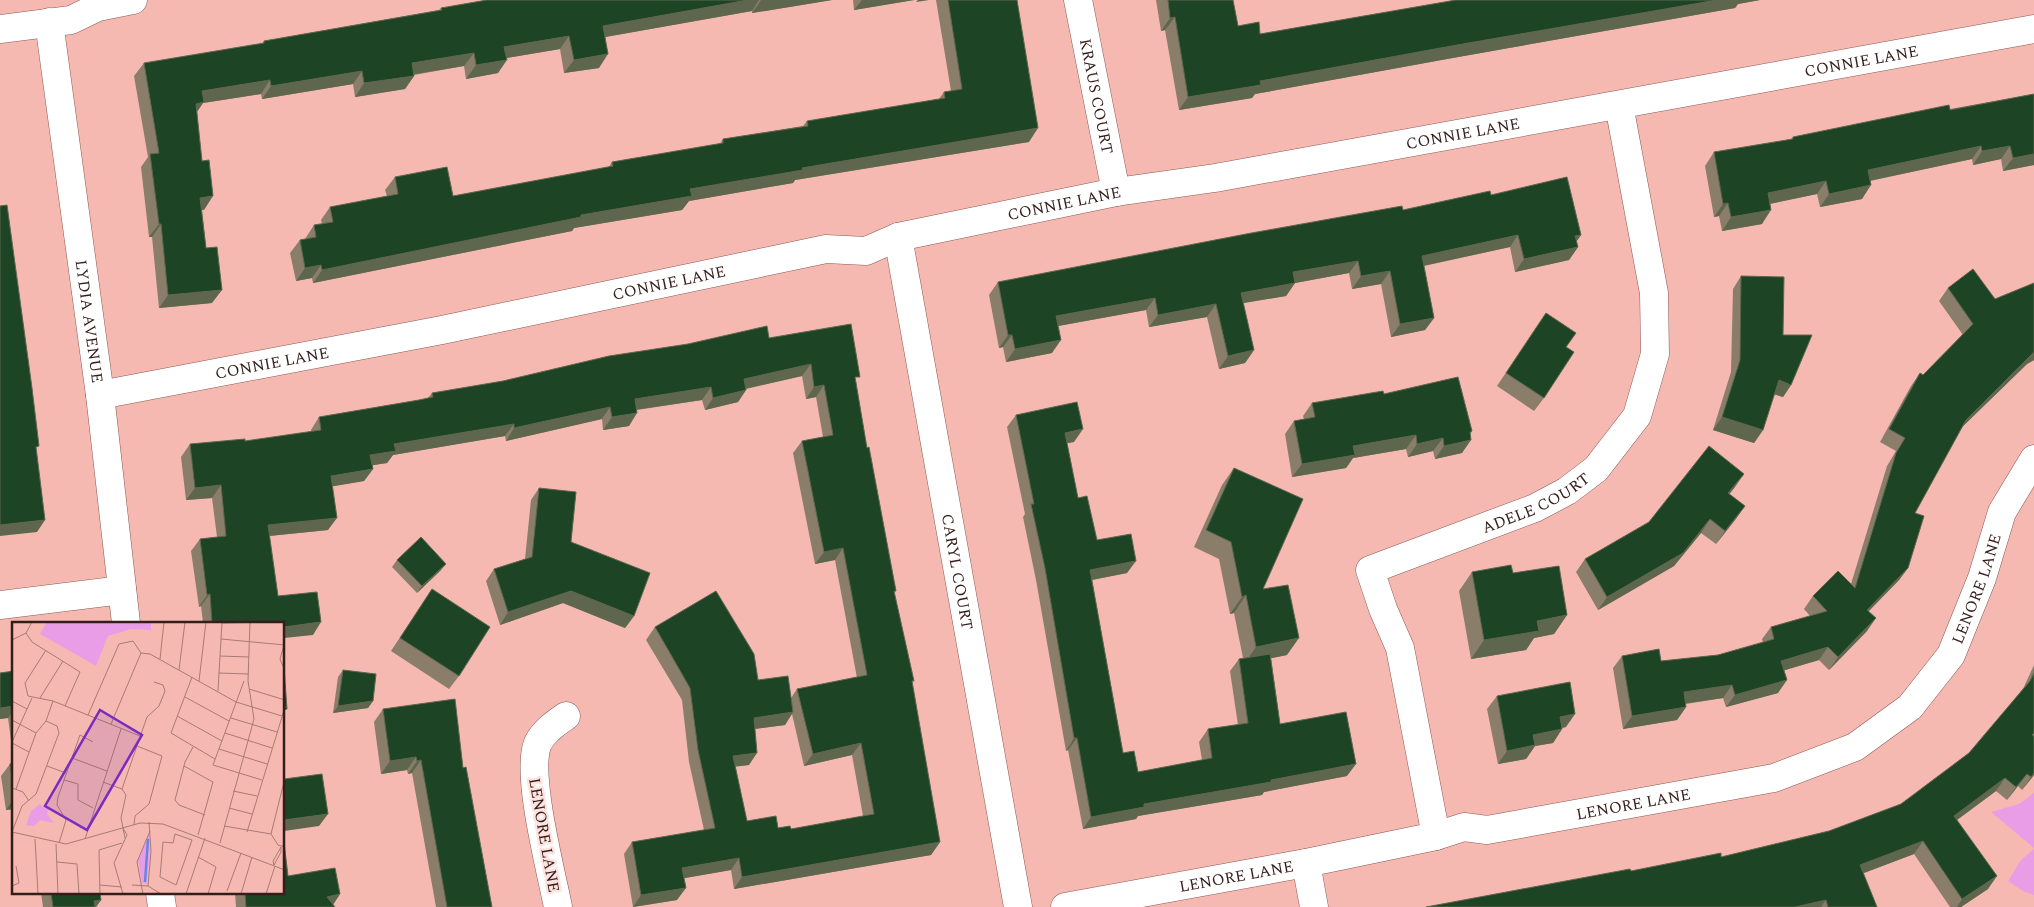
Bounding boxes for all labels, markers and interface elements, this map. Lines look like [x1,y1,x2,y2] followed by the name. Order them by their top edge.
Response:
[1073,36,1119,156] street label: KRAUS COURT
[1803,39,1920,84] street label: CONNIE LANE
[1404,112,1522,156] street label: CONNIE LANE
[1005,180,1123,227] street label: CONNIE LANE
[69,258,109,384] street label: LYDIA AVENUE
[610,259,728,307] street label: CONNIE LANE
[213,341,331,386] street label: CONNIE LANE
[1478,467,1595,540] street label: ADELE COURT
[935,512,979,632] street label: CARYL COURT
[1946,531,2008,648] street label: LENORE LANE
[12,622,285,894] inset map
[522,776,566,894] street label: LENORE LANE
[1574,782,1693,827] street label: LENORE LANE
[1177,855,1296,899] street label: LENORE LANE

